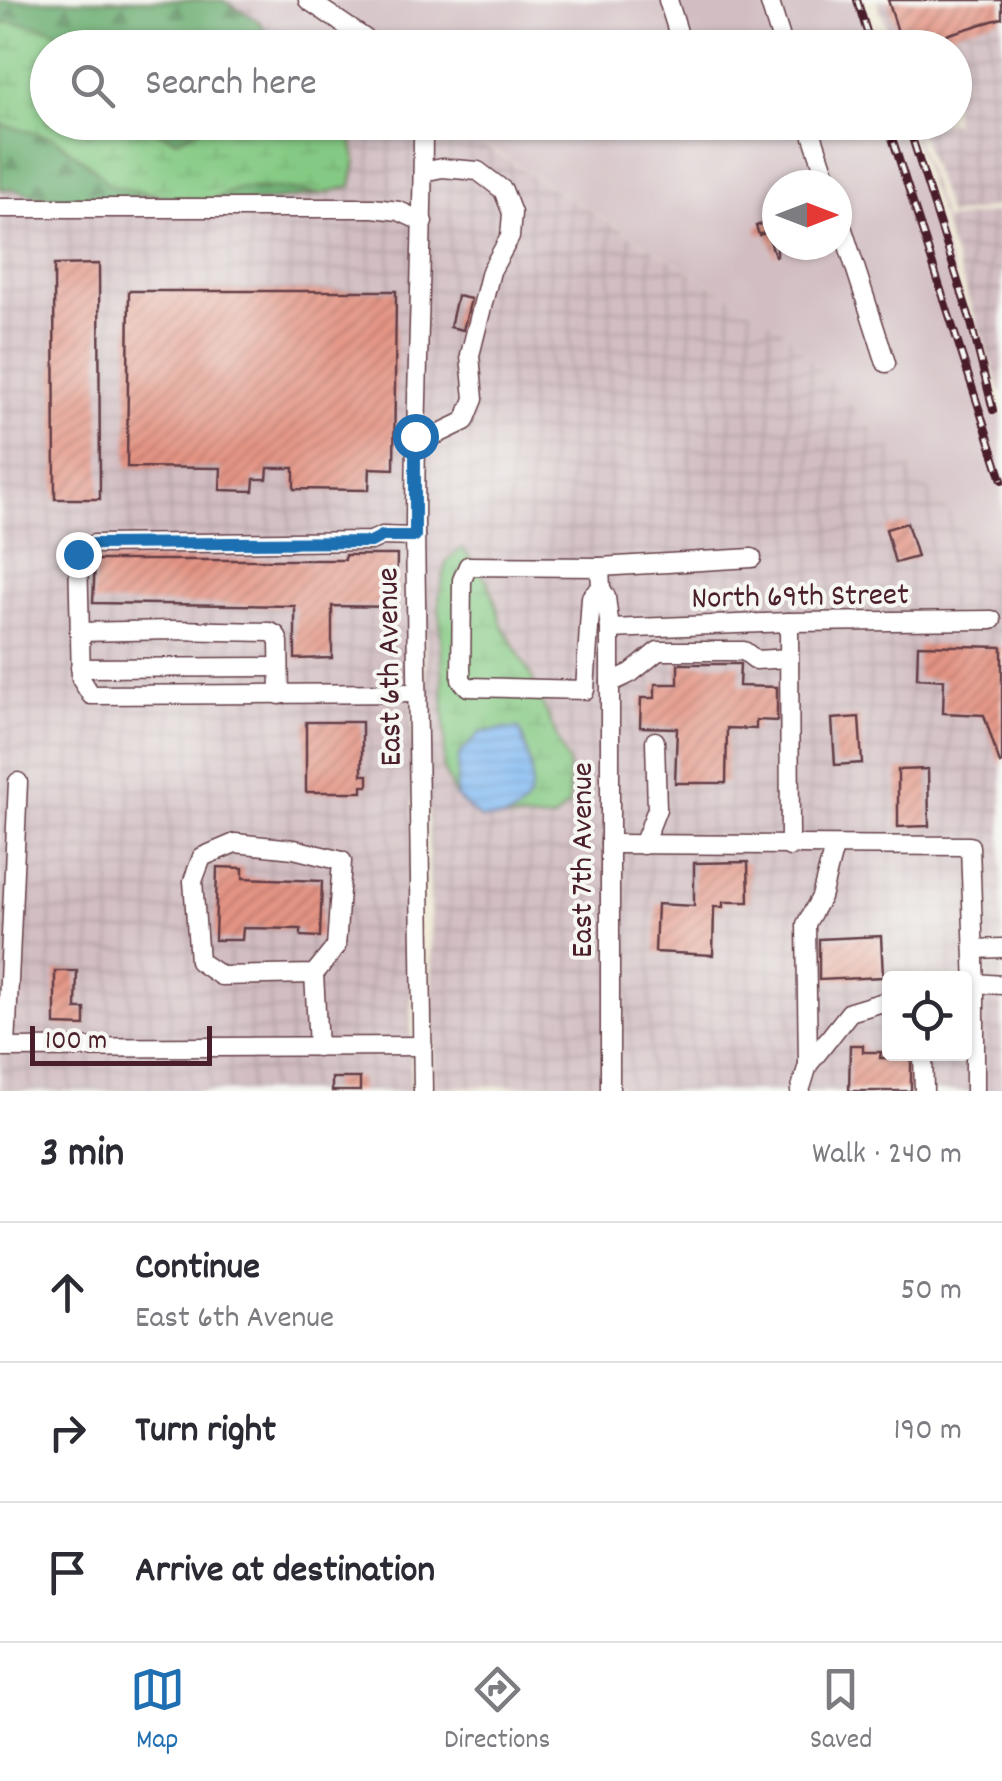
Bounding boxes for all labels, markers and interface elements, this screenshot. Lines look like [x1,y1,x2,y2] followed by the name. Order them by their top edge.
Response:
[30,30,972,140] search box
[65,58,120,113] icon: search
[145,58,317,113] text: Search here
[762,170,852,260] north arrow
[393,414,439,460] route start
[56,532,102,578] route end
[367,567,417,767] street label: East 6th Avenue
[691,574,909,624] street label: North 69th Street
[562,762,608,958] street label: East 7th Avenue
[882,971,972,1061] map controls
[882,971,972,1061] button: locate
[30,1021,212,1066] scale bar
[45,1023,107,1063] text: 100 m
[40,1126,124,1186] text: 3 min
[812,1133,962,1179] text: Walk · 240 m
[135,1242,260,1297] text: Continue
[40,1265,95,1320] icon: ahead
[900,1269,962,1315] text: 50 m
[135,1297,334,1343] text: East 6th Avenue
[40,1405,95,1460] icon: right
[135,1405,276,1460] text: Turn right
[894,1409,962,1455] text: 190 m
[40,1545,95,1600] icon: arrive
[135,1545,435,1600] text: Arrive at destination
[130,1662,185,1762] tab: Map
[444,1662,550,1762] tab: Directions
[810,1662,872,1762] tab: Saved

